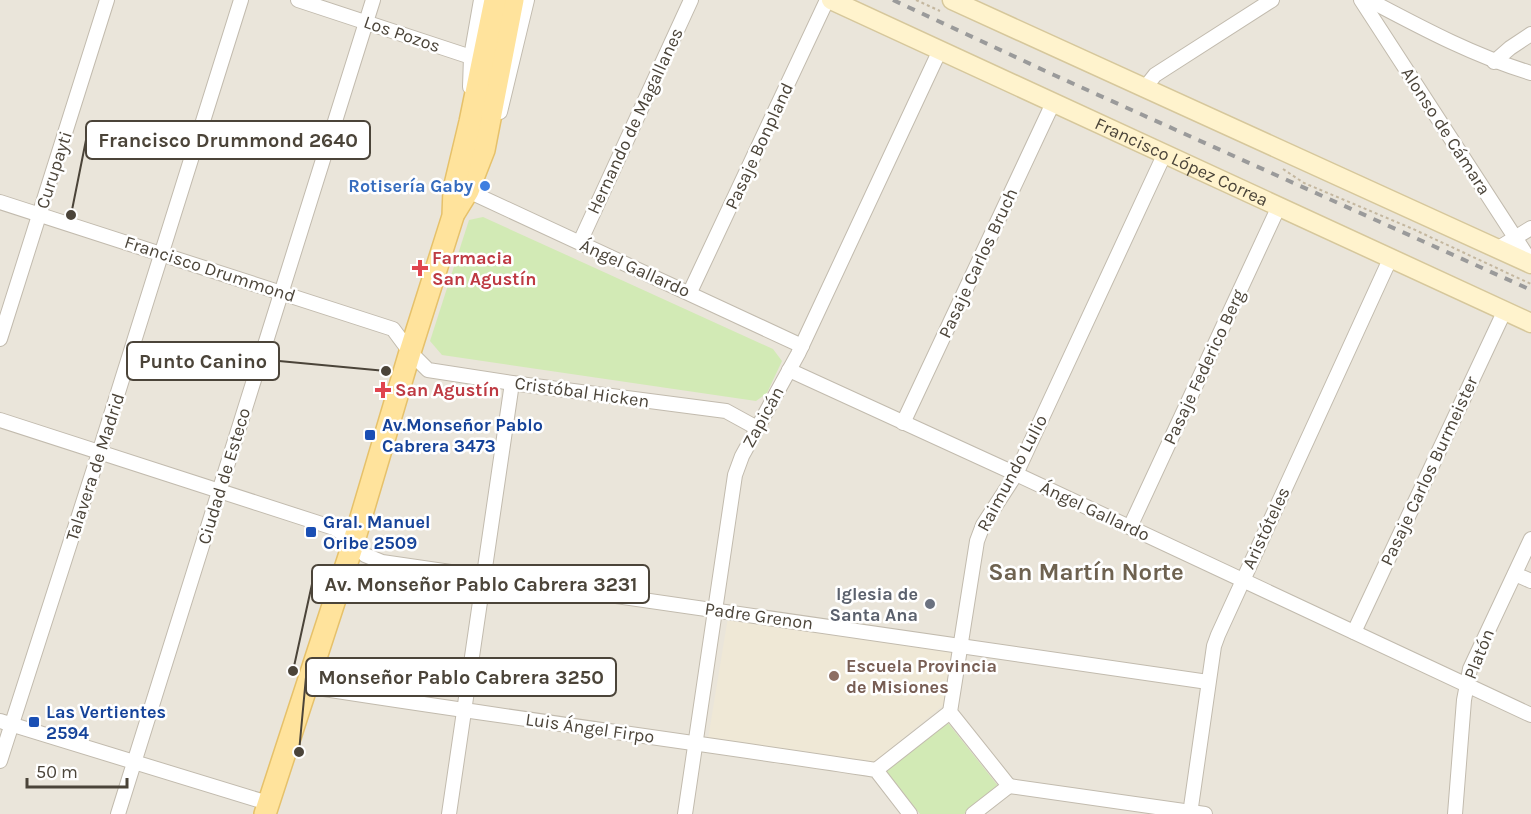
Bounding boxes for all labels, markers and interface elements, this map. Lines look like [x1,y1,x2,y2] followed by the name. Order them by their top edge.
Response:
[361,11,443,57] street label: Los Pozos
[582,24,688,218] street label: Hernando de Magallanes
[1396,63,1496,199] street label: Alonso de Cámara
[720,79,798,213] street label: Pasaje Bonpland
[1091,112,1272,211] street label: Francisco López Correa
[86,121,370,159] callout: Francisco Drummond 2640
[31,128,77,212] street label: Curupayti
[98,129,358,152] text: Francisco Drummond 2640
[348,175,473,197] place label: Rotisería Gaby
[478,179,492,193] marker: Rotisería Gaby
[934,184,1022,342] street label: Pasaje Carlos Bruch
[122,231,298,307] street label: Francisco Drummond
[576,233,694,302] street label: Ángel Gallardo
[432,247,537,290] place label: Farmacia San Agustín
[413,261,427,275] marker: Farmacia San Agustín
[1158,286,1250,448] street label: Pasaje Federico Berg
[127,342,279,380] callout: Punto Canino
[139,350,267,373] text: Punto Canino
[513,372,651,412] street label: Cristóbal Hicken
[1375,372,1483,569] street label: Pasaje Carlos Burmeister
[395,379,500,401] place label: San Agustín
[376,383,390,397] marker: San Agustín
[737,383,789,451] street label: Zapicán
[61,390,129,544] street label: Talavera de Madrid
[193,405,255,547] street label: Ciudad de Esteco
[972,411,1052,535] street label: Raimundo Lulio
[382,414,543,457] place label: Av.Monseñor Pablo Cabrera 3473
[363,428,377,442] marker: Av.Monseñor Pablo Cabrera 3473
[1037,475,1154,546] street label: Ángel Gallardo
[1237,483,1295,573] street label: Aristóteles
[323,511,430,554] place label: Gral. Manuel Oribe 2509
[304,525,318,539] marker: Gral. Manuel Oribe 2509
[988,558,1184,586] district label: San Martín Norte
[312,565,649,603] callout: Av. Monseñor Pablo Cabrera 3231
[325,573,637,596] text: Av. Monseñor Pablo Cabrera 3231
[830,583,918,626] place label: Iglesia de Santa Ana
[703,597,815,635] street label: Padre Grenon
[923,597,937,611] marker: Iglesia de Santa Ana
[1459,626,1499,682] street label: Platón
[846,655,997,698] place label: Escuela Provincia de Misiones
[306,658,616,696] callout: Monseñor Pablo Cabrera 3250
[318,666,604,689] text: Monseñor Pablo Cabrera 3250
[827,669,841,683] marker: Escuela Provincia de Misiones
[46,701,166,744] place label: Las Vertientes 2594
[524,707,656,748] street label: Luis Ángel Firpo
[27,715,41,729] marker: Las Vertientes 2594
[27,751,128,789] scale bar
[36,761,78,783] text: 50 m

